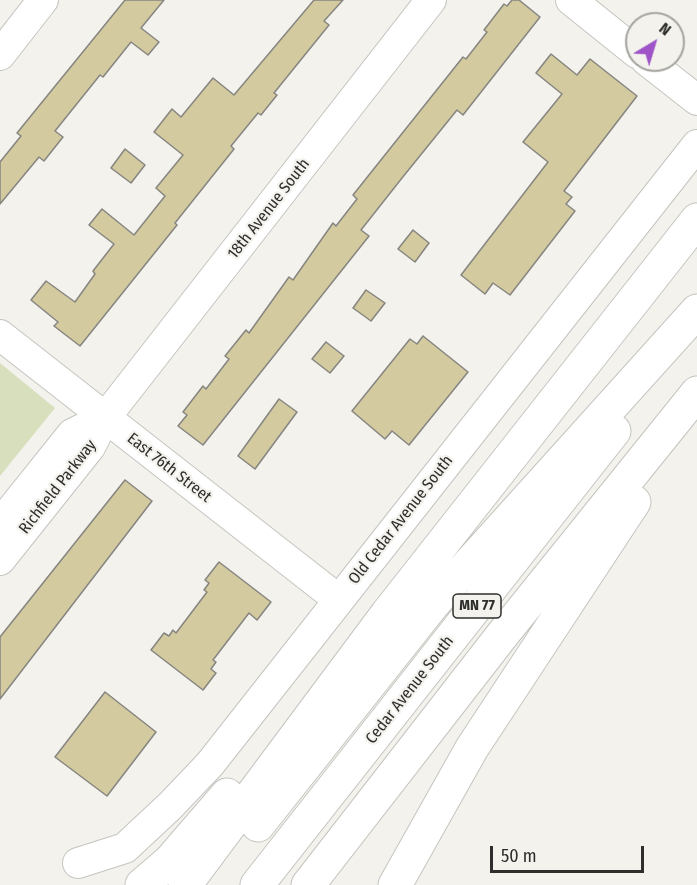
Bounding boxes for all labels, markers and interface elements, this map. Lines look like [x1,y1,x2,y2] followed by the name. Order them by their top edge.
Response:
[625,12,685,72] north arrow
[656,19,675,39] text: N
[224,155,314,263] street label: 18th Avenue South
[123,429,215,507] street label: East 76th Street
[15,436,101,538] street label: Richfield Parkway
[345,452,457,588] street label: Old Cedar Avenue South
[453,594,501,618] road number: MN 77
[362,632,458,748] street label: Cedar Avenue South
[493,834,648,872] scale bar
[501,845,537,867] text: 50 m

